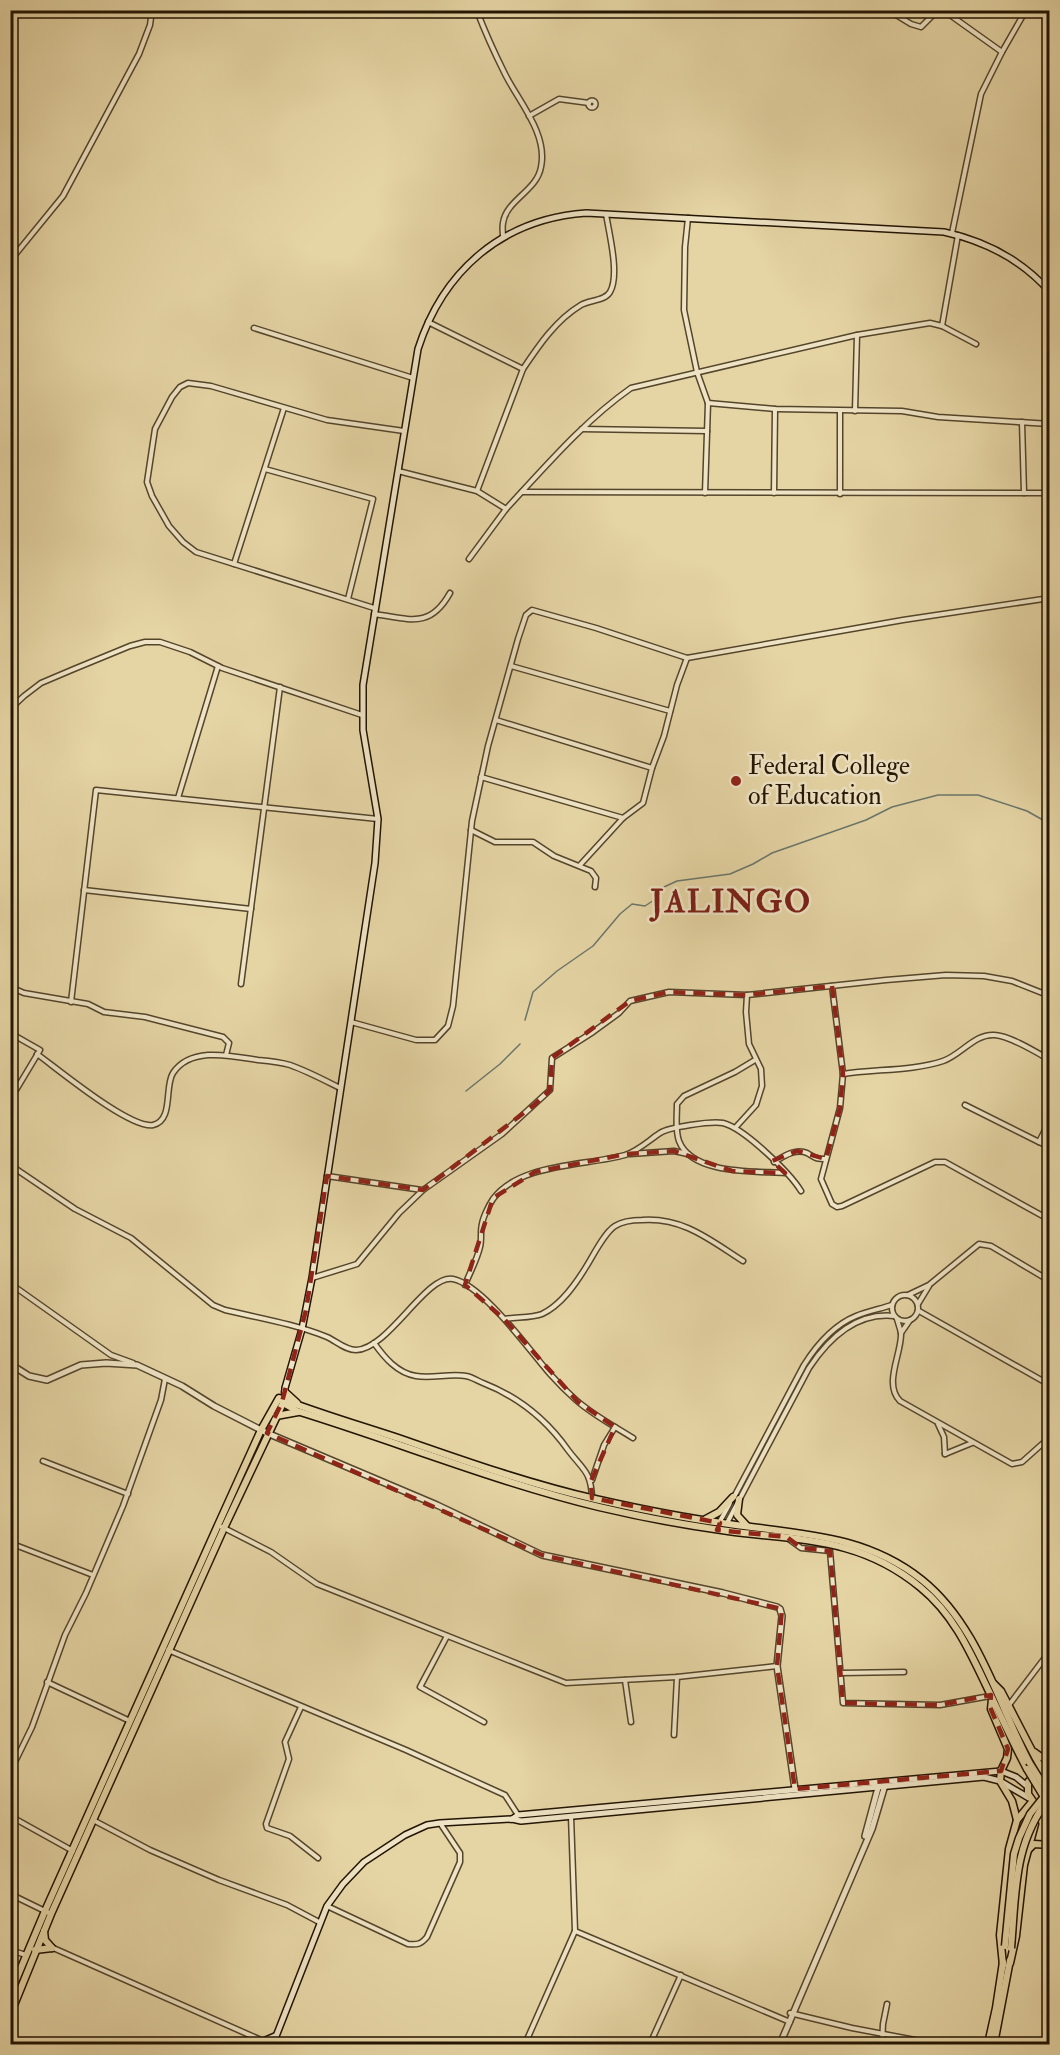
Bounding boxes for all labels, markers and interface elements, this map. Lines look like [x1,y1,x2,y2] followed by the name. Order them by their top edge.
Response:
[748,750,910,812] place label: Federal College of Education
[729,774,743,788] marker: Federal College of Education
[648,882,812,922] district label: JALINGO

